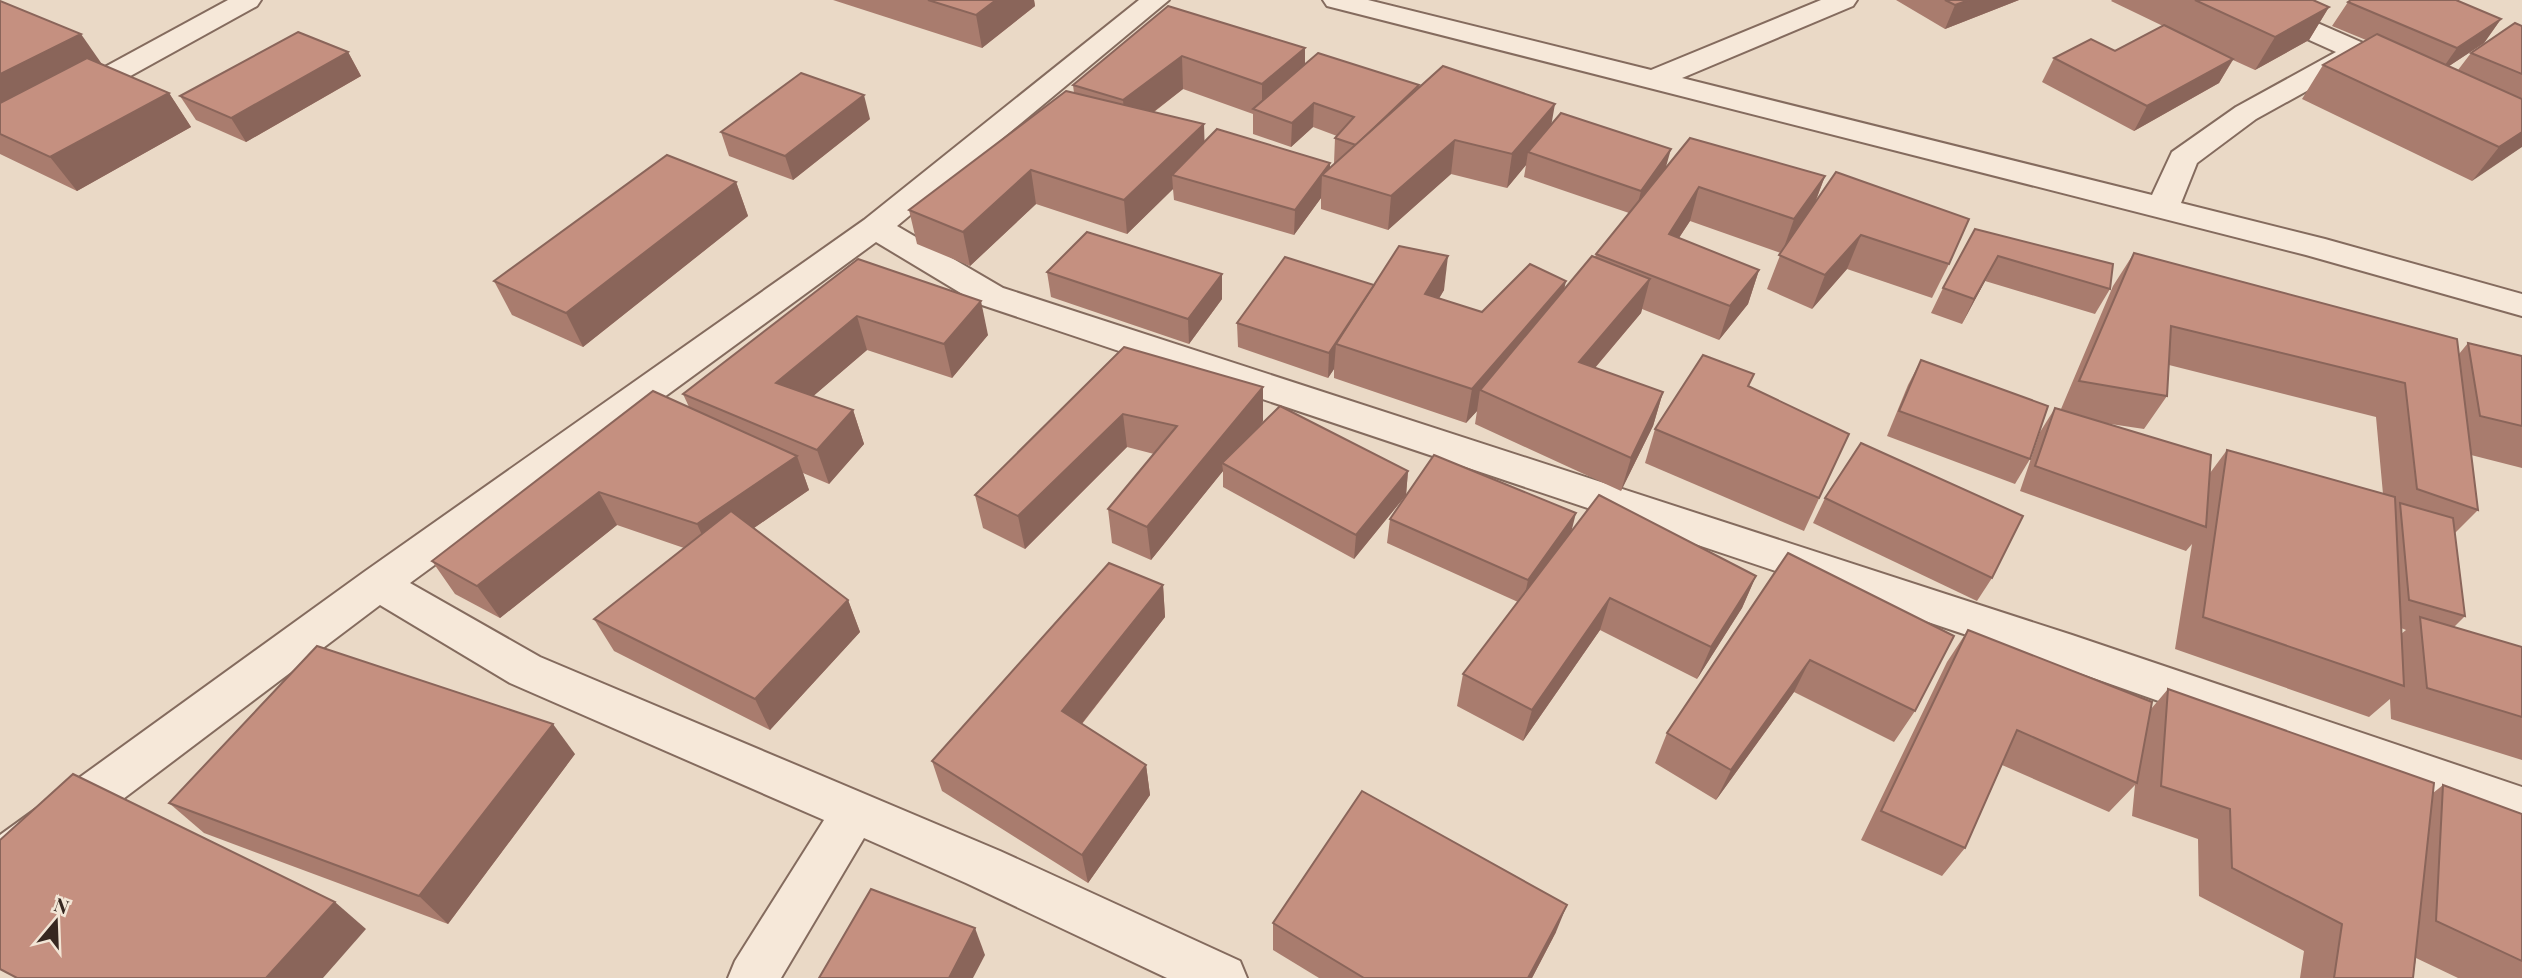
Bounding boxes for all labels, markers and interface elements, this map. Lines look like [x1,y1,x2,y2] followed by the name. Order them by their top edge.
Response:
[21,887,91,957] north arrow
[51,890,73,920] text: N

